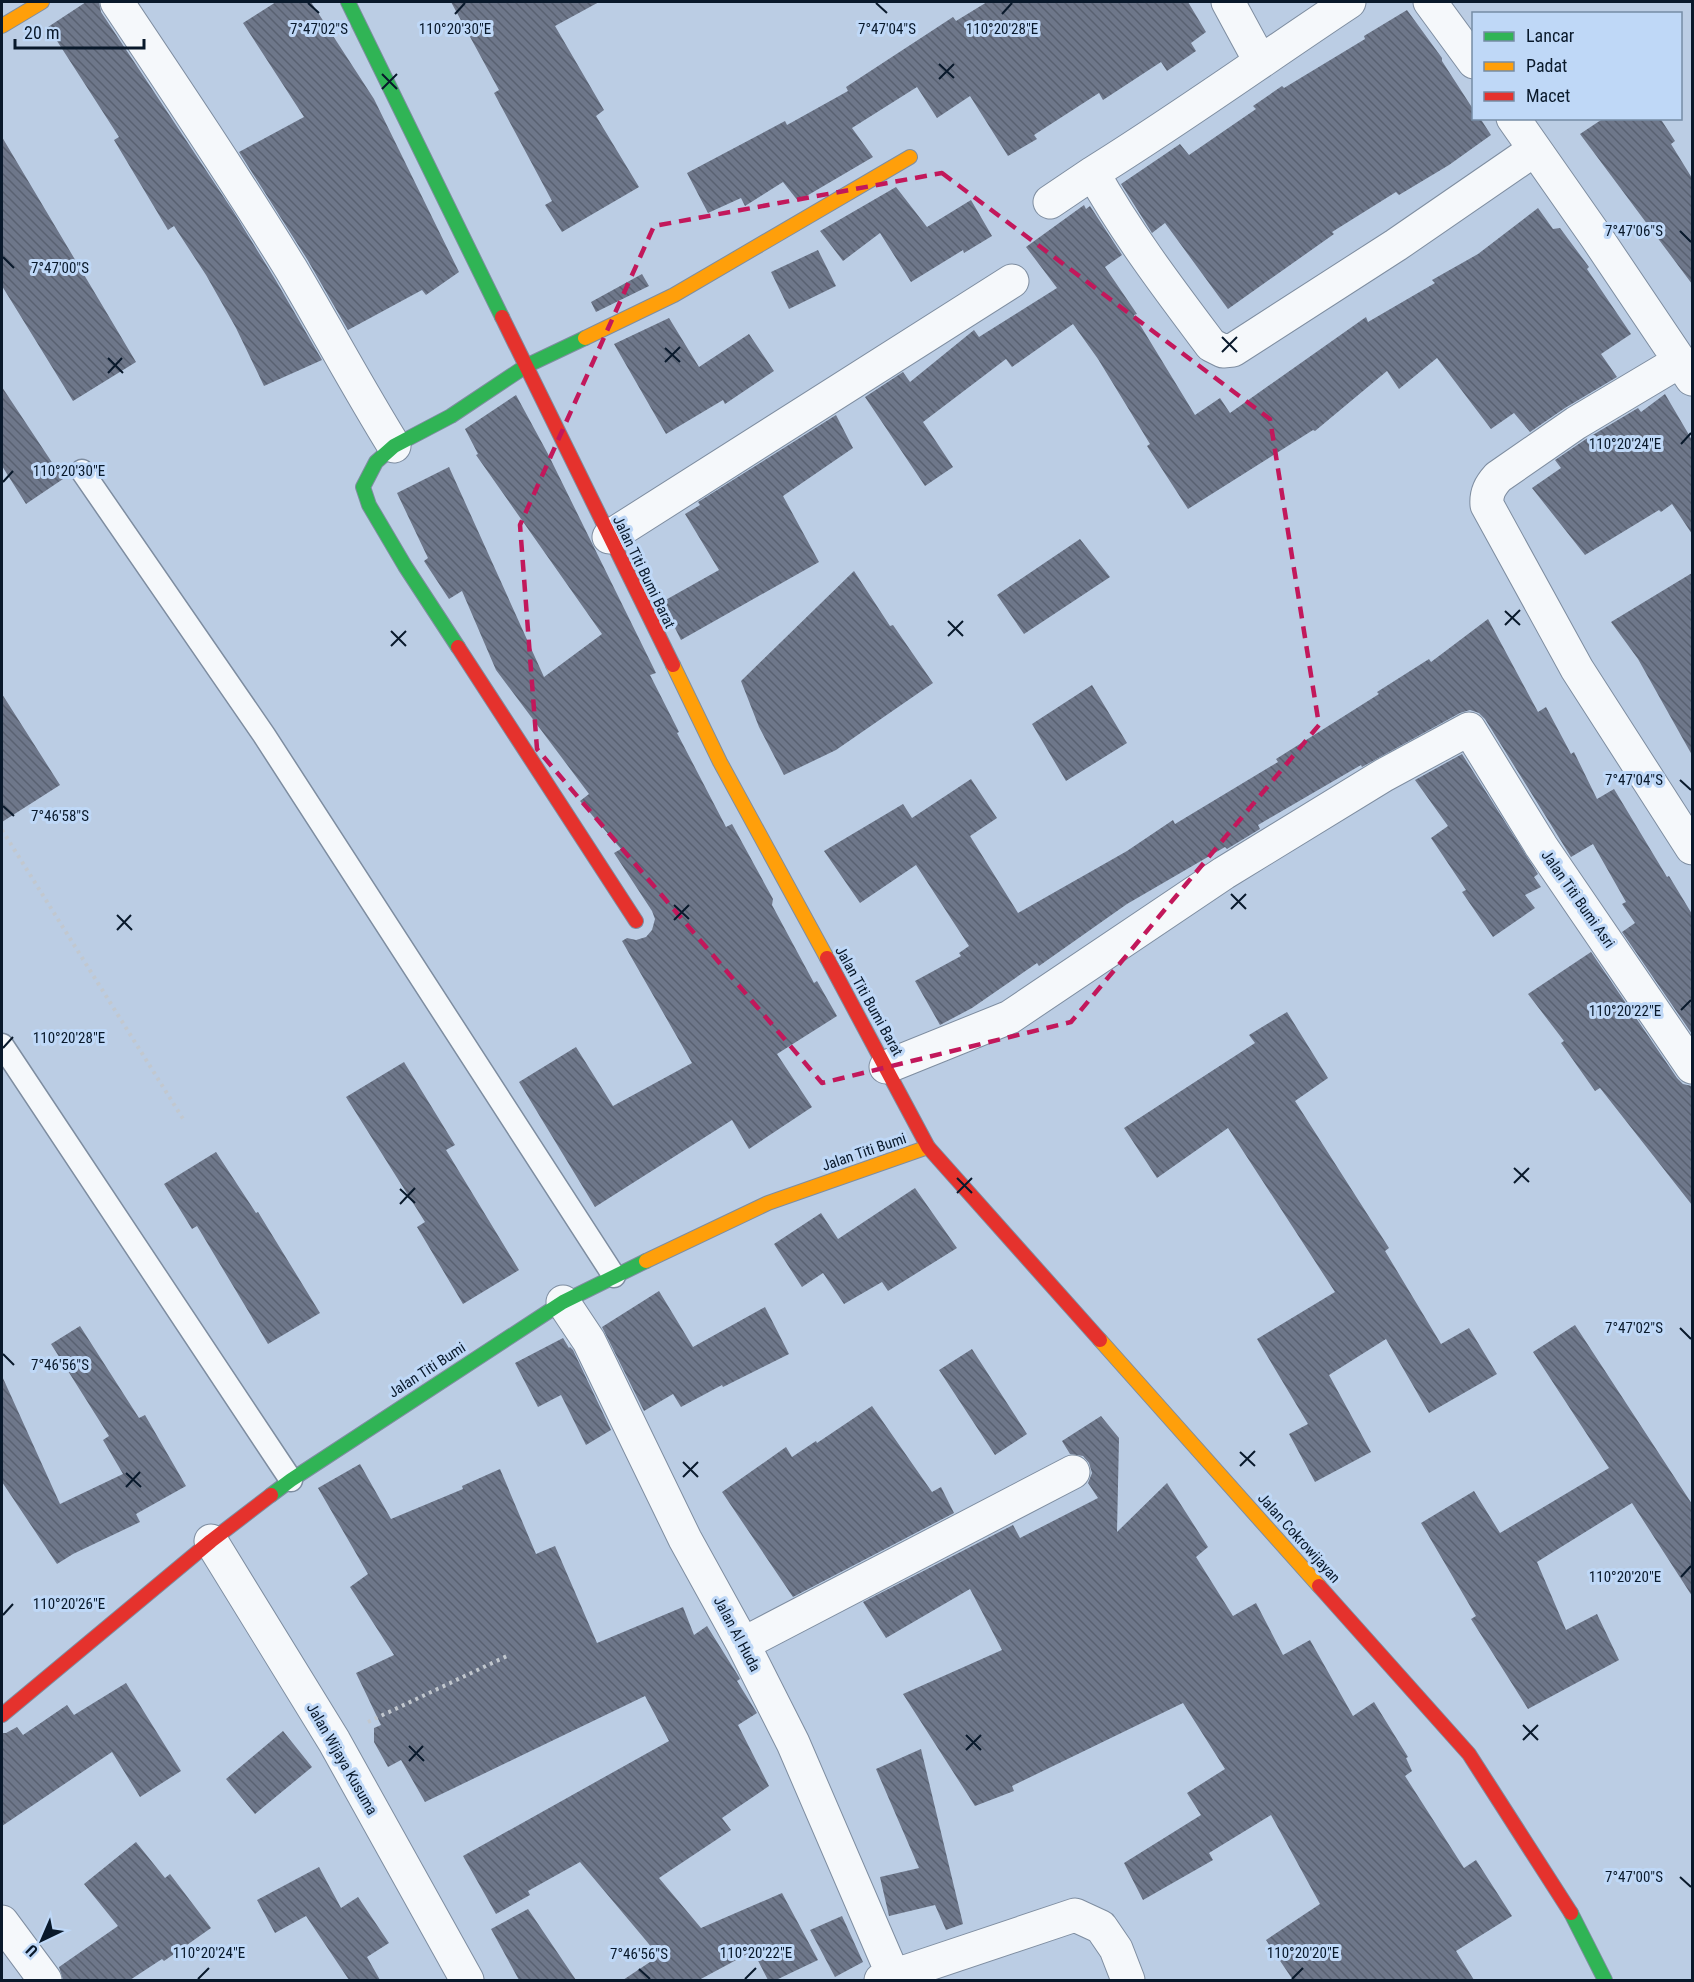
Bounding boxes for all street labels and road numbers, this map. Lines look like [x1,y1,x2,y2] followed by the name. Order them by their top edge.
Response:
[609,513,679,631] street label: Jalan Titi Bumi Barat
[1538,847,1618,951] street label: Jalan Titi Bumi Asri
[831,943,907,1059] street label: Jalan Titi Bumi Barat
[819,1129,909,1175] street label: Jalan Titi Bumi
[385,1338,469,1402] street label: Jalan Titi Bumi
[1254,1489,1344,1587] street label: Jalan Cokrowijayan
[710,1593,764,1675] street label: Jalan Al Huda
[303,1700,381,1818] street label: Jalan Wijaya Kusuma

